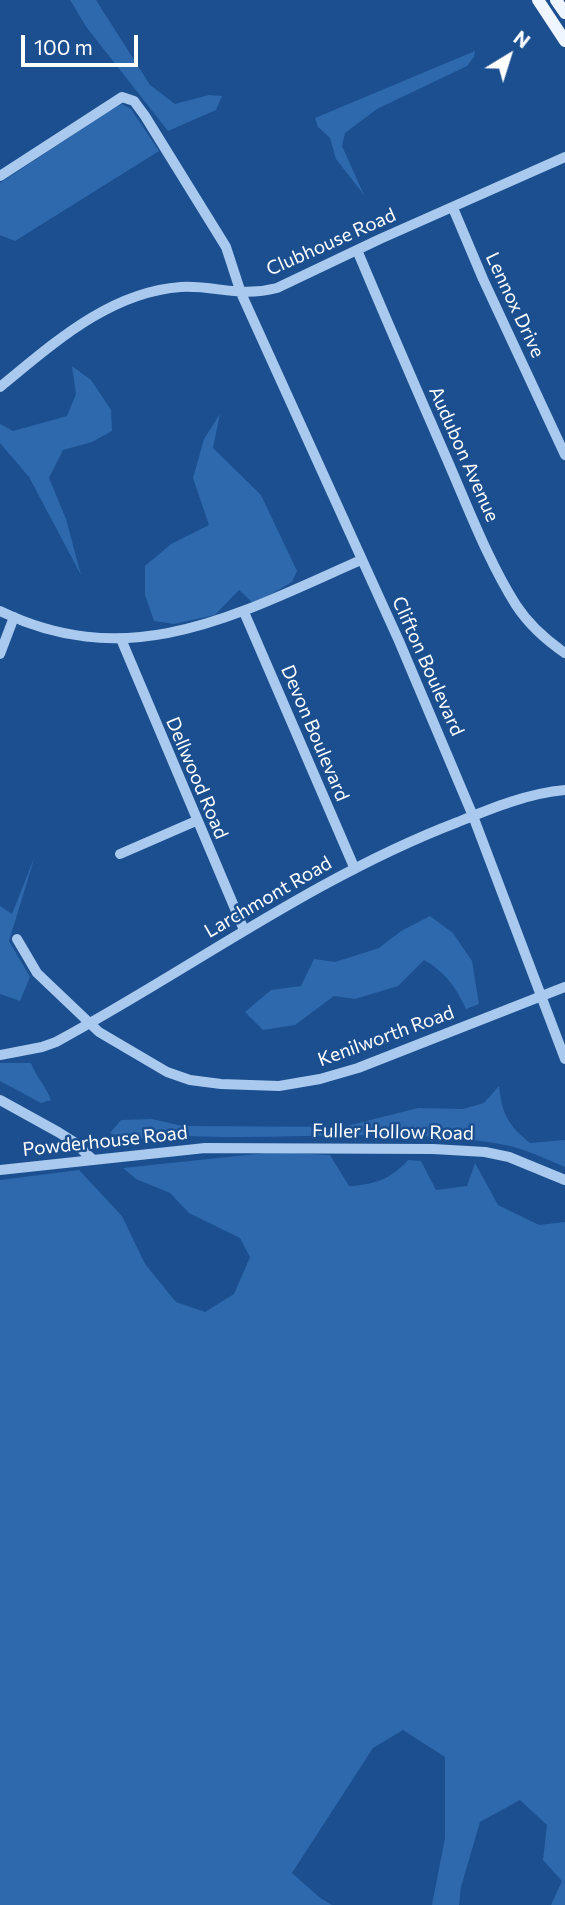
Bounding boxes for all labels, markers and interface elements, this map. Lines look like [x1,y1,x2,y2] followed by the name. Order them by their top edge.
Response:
[24,21,142,65] scale bar
[474,21,544,91] north arrow
[510,26,535,53] text: N
[34,34,93,59] text: 100 m
[263,203,399,281] street label: Clubhouse Road
[481,249,549,361] street label: Lennox Drive
[424,383,504,525] street label: Audubon Avenue
[387,593,469,739] street label: Clifton Boulevard
[276,662,354,804] street label: Devon Boulevard
[161,714,233,842] street label: Dellwood Road
[200,851,336,943] street label: Larchmont Road
[315,1001,457,1071] street label: Kenilworth Road
[312,1119,474,1145] street label: Fuller Hollow Road
[21,1121,189,1161] street label: Powderhouse Road

